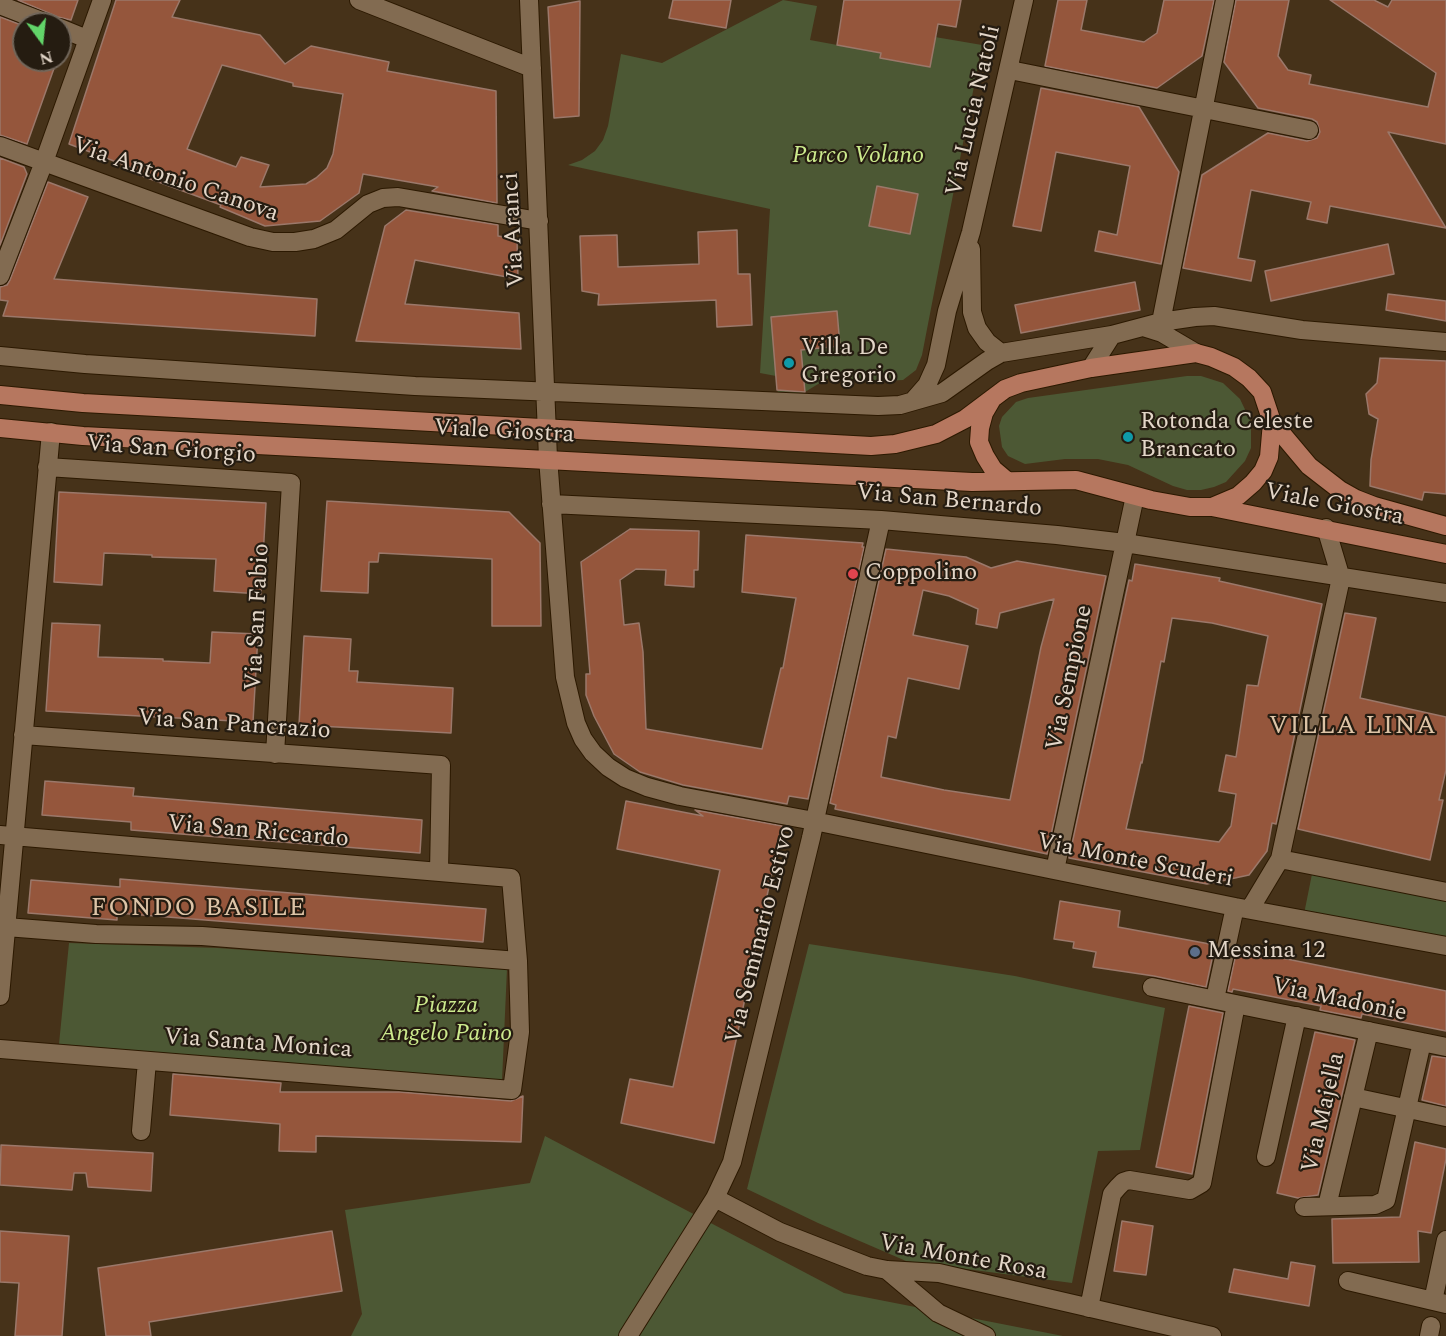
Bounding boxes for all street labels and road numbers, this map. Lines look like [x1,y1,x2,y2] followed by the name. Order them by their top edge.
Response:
[941,22,1009,200] street label: Via Lucia Natoli
[68,132,282,230] street label: Via Antonio Canova
[498,172,532,288] street label: Via Aranci
[433,415,575,451] street label: Viale Giostra
[85,431,257,471] street label: Via San Giorgio
[1262,478,1406,534] street label: Viale Giostra
[855,480,1043,524] street label: Via San Bernardo
[241,542,277,692] street label: Via San Fabio
[1042,603,1100,753] street label: Via Sempione
[137,705,331,747] street label: Via San Pancrazio
[166,811,350,855] street label: Via San Riccardo
[721,823,803,1047] street label: Via Seminario Estivo
[1034,829,1236,895] street label: Via Monte Scuderi
[1269,973,1409,1029] street label: Via Madonie
[163,1024,353,1066] street label: Via Santa Monica
[1297,1050,1353,1176] street label: Via Majella
[877,1230,1049,1288] street label: Via Monte Rosa

